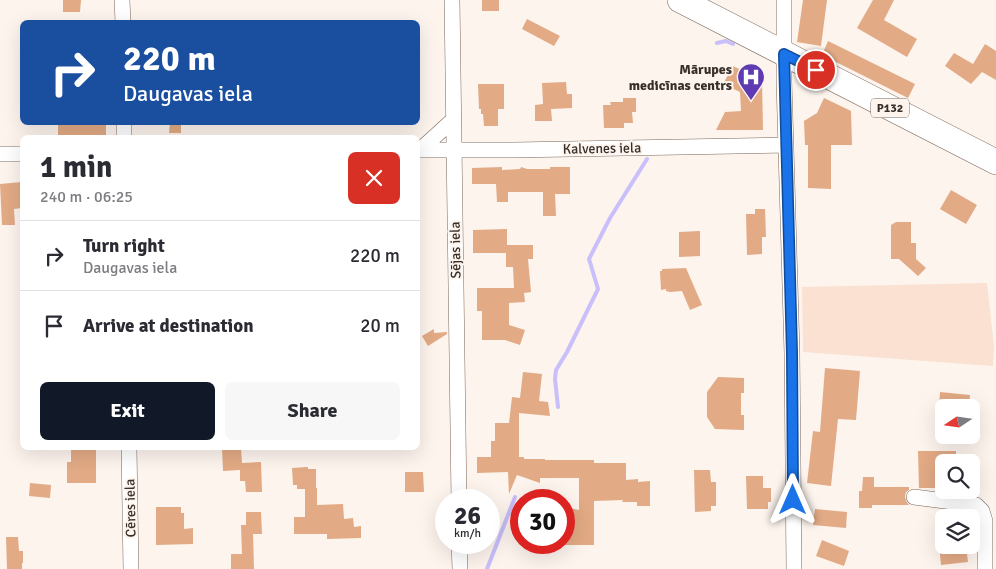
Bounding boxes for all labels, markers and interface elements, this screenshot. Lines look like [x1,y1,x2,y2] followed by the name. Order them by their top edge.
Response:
[123,37,216,80] text: 220 m
[40,40,105,105] icon: right
[795,49,837,91] pin
[802,56,830,84] icon: arrive
[629,61,732,94] place label: Mārupes medicīnas centrs
[736,62,766,101] hospital icon: Mārupes medicīnas centrs
[123,80,253,107] text: Daugavas iela
[871,99,909,118] road number: P132
[563,139,641,158] street label: Kalvenes iela
[40,149,112,186] text: 1 min
[348,152,400,204] button: close
[40,187,133,207] text: 240 m · 06:25
[447,221,464,279] street label: Sējas iela
[83,234,165,258] text: Turn right
[40,242,68,270] icon: right
[350,244,400,268] text: 220 m
[83,258,177,278] text: Daugavas iela
[40,312,68,340] icon: arrive
[83,314,254,338] text: Arrive at destination
[360,314,400,338] text: 20 m
[40,382,215,440] button: Exit
[225,382,400,440] button: Share
[935,399,980,444] north arrow
[935,399,980,554] map controls
[935,454,980,499] button: search
[766,473,818,525] position arrow
[121,479,140,537] street label: Cēres iela
[510,489,575,554] speed limit sign: 30
[454,500,481,531] text: 26
[935,509,980,554] button: layers
[454,526,481,541] text: km/h

